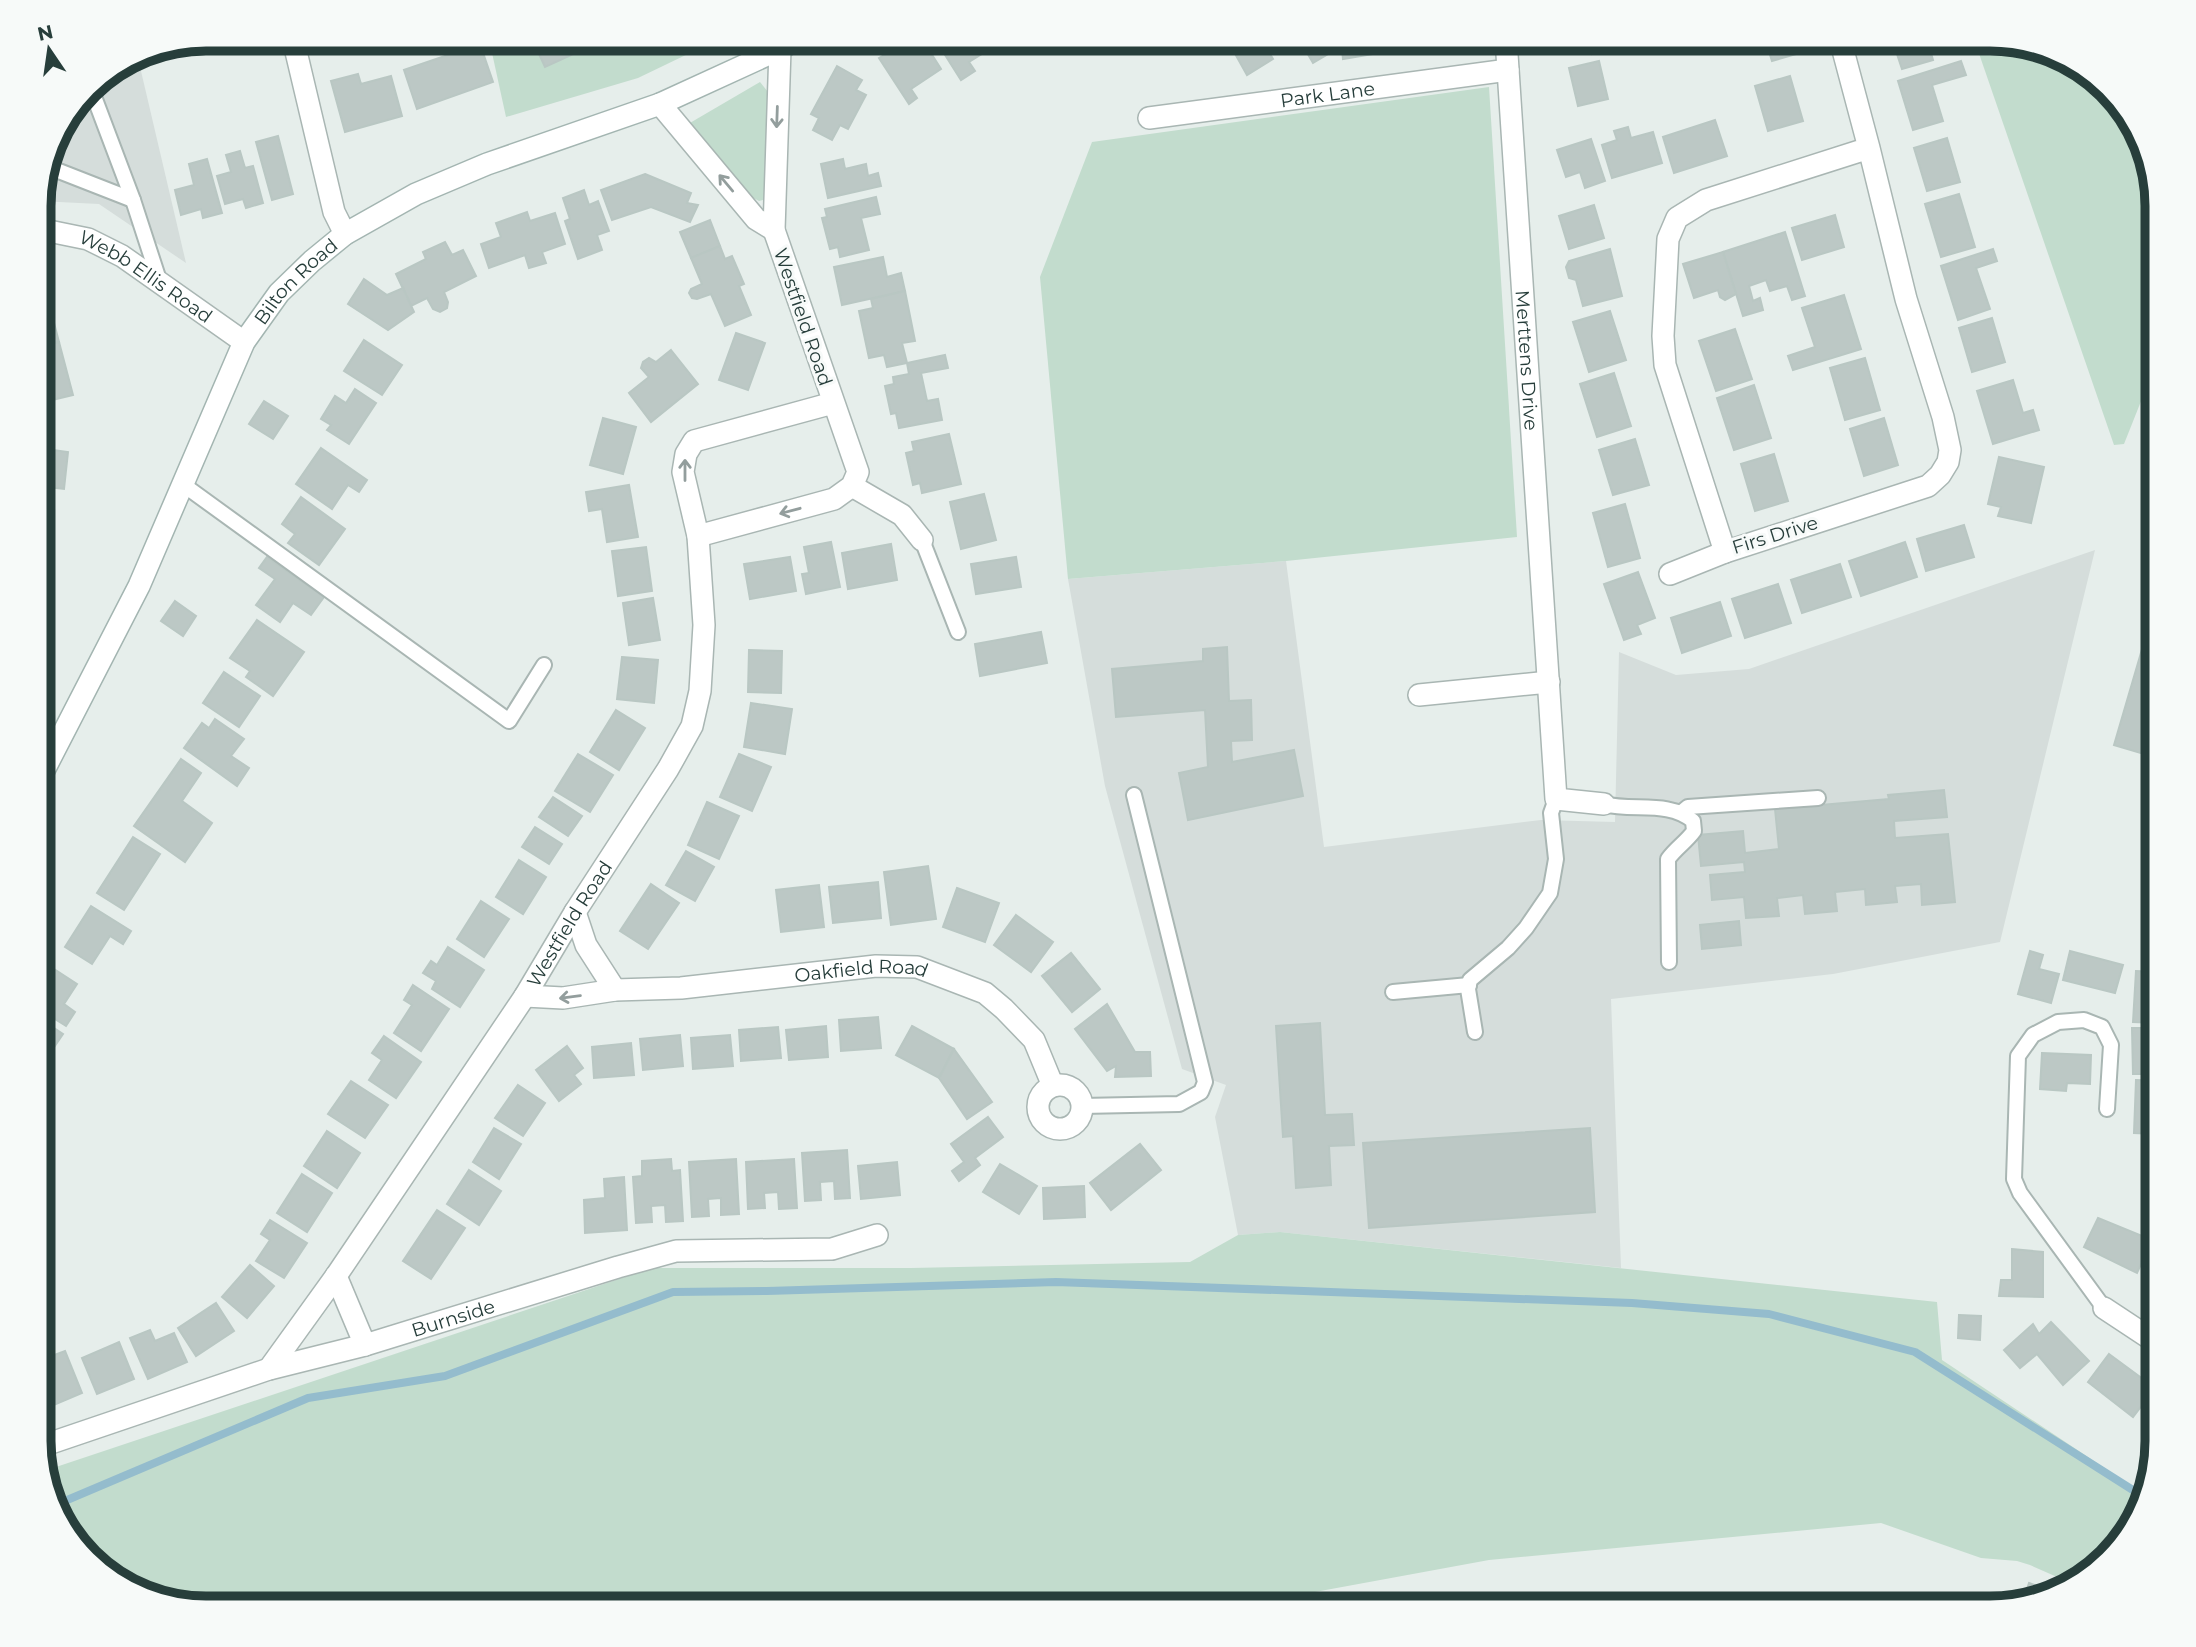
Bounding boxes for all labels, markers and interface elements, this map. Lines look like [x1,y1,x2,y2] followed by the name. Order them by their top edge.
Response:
[14,14,84,84] north arrow
[35,20,55,46] text: N
[1279,76,1376,112] street label: Park Lane
[771,105,784,128] one-way arrow
[718,174,733,192] one-way arrow
[76,225,217,328] street label: Webb Ellis Road
[249,233,342,329] street label: Bilton Road
[769,245,837,389] street label: Westfield Road
[1511,289,1543,431] street label: Merttens Drive
[678,459,692,482] one-way arrow
[779,505,801,518] one-way arrow
[1729,511,1821,559] street label: Firs Drive
[522,856,617,991] street label: Westfield Road
[793,954,932,987] street label: Oakfield Road
[559,990,582,1003] one-way arrow
[408,1294,498,1342] street label: Burnside

